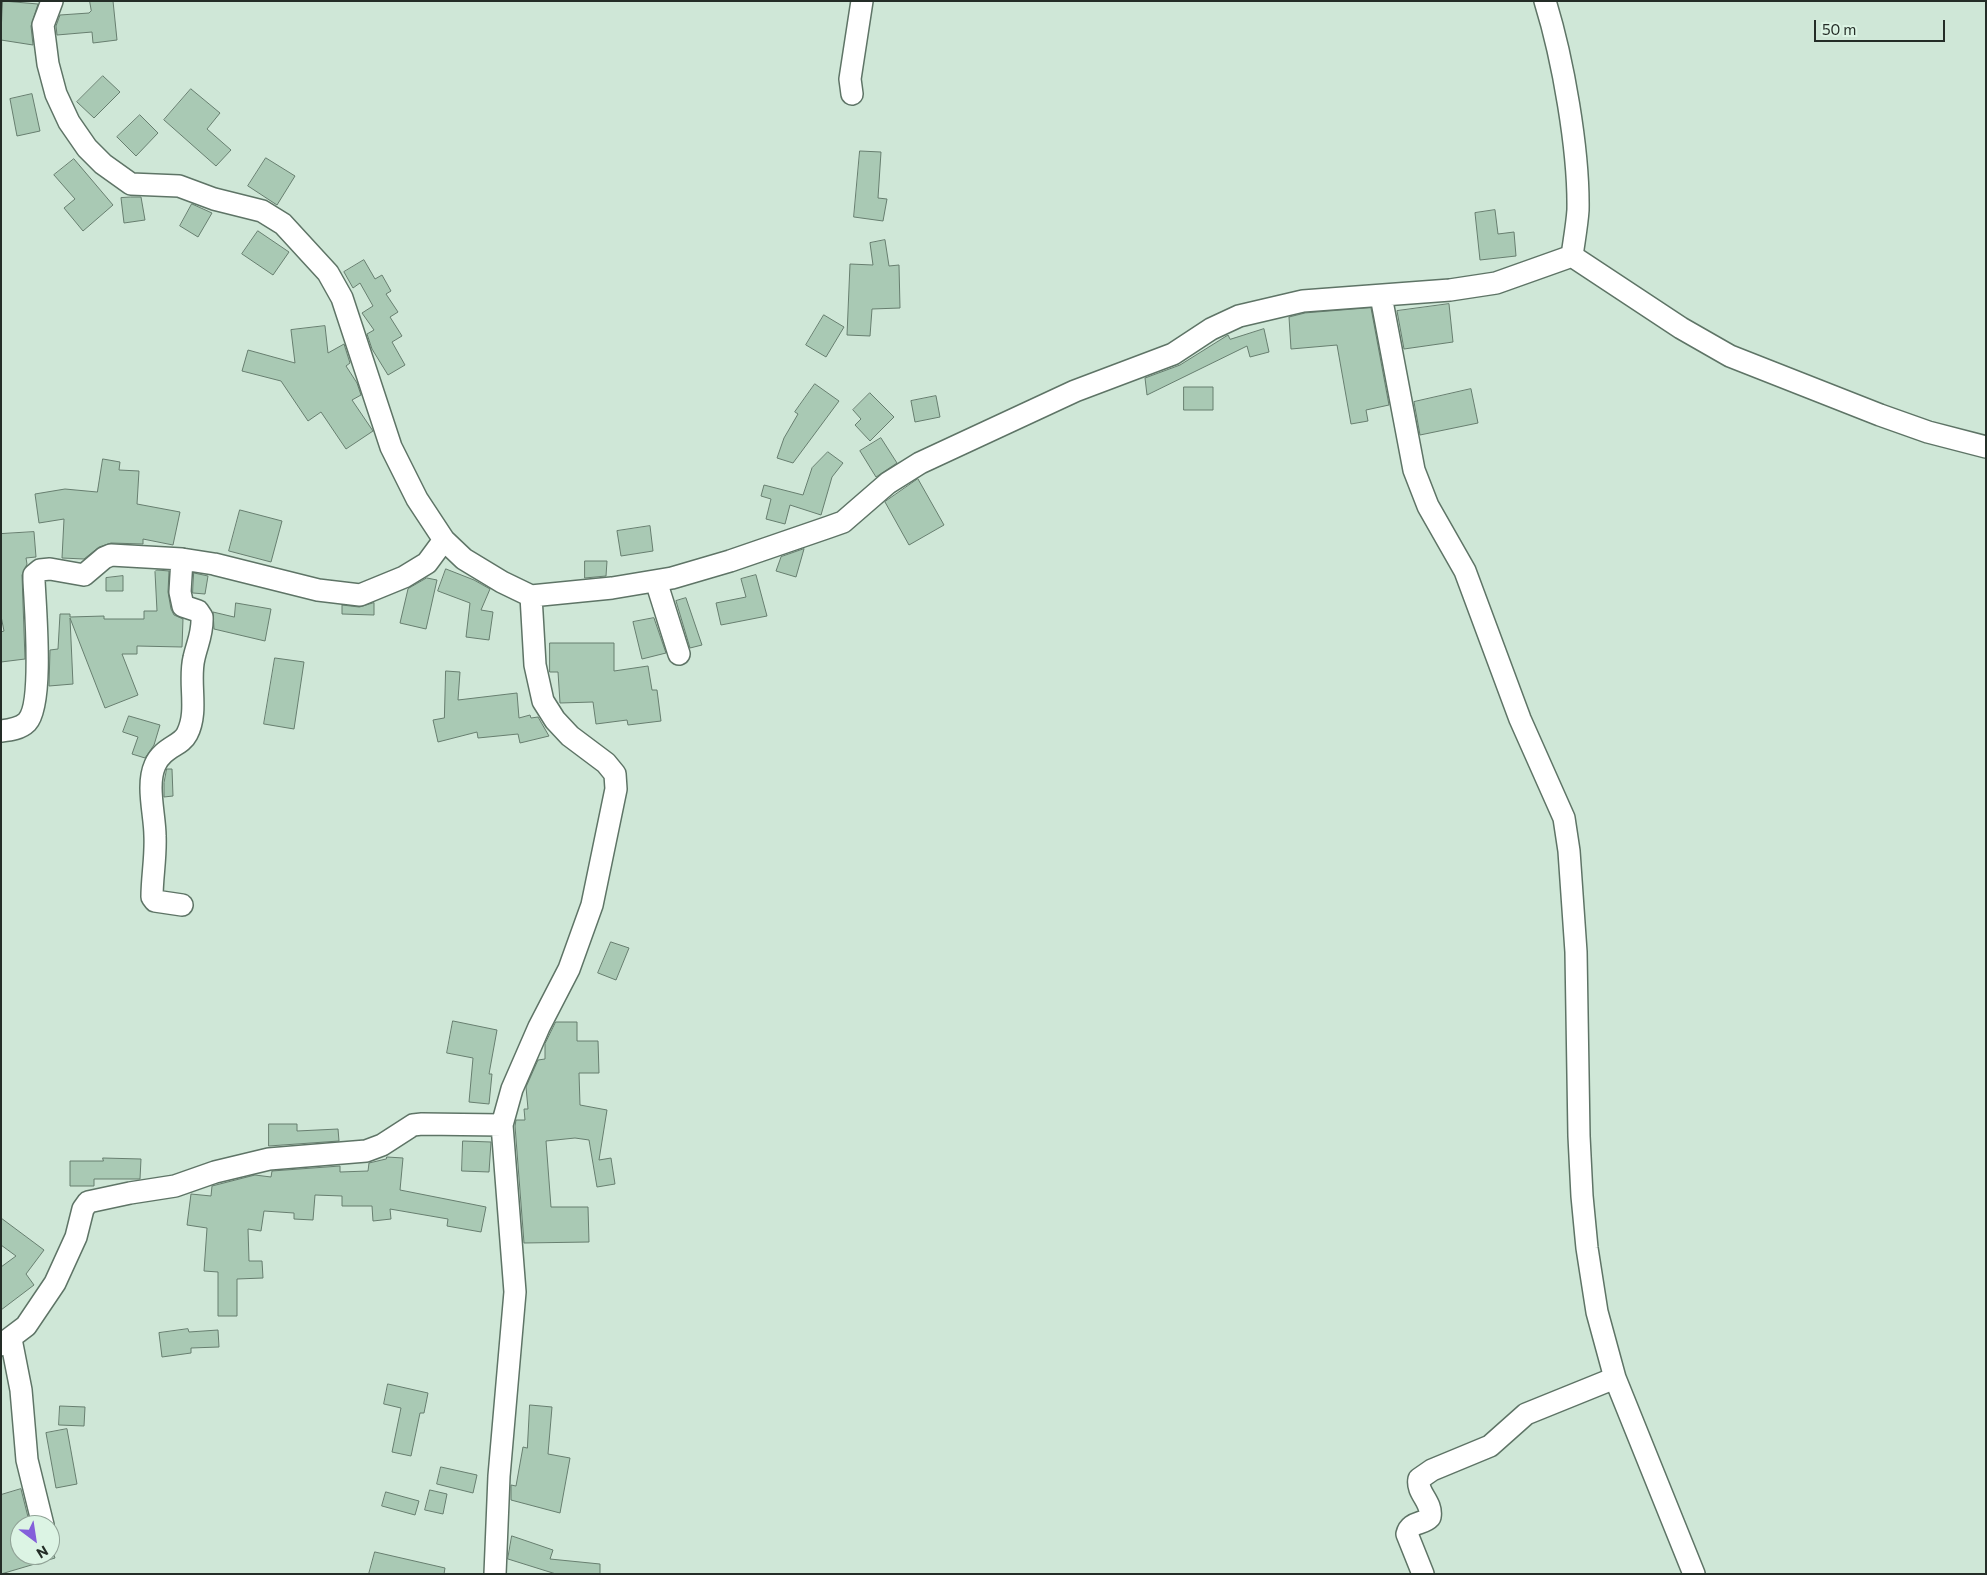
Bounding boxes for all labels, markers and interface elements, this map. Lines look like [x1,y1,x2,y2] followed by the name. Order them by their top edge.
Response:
[1817,10,1948,42] scale bar
[1822,20,1856,38] text: 50 m
[10,1515,60,1565] north arrow
[34,1542,51,1562] text: N

